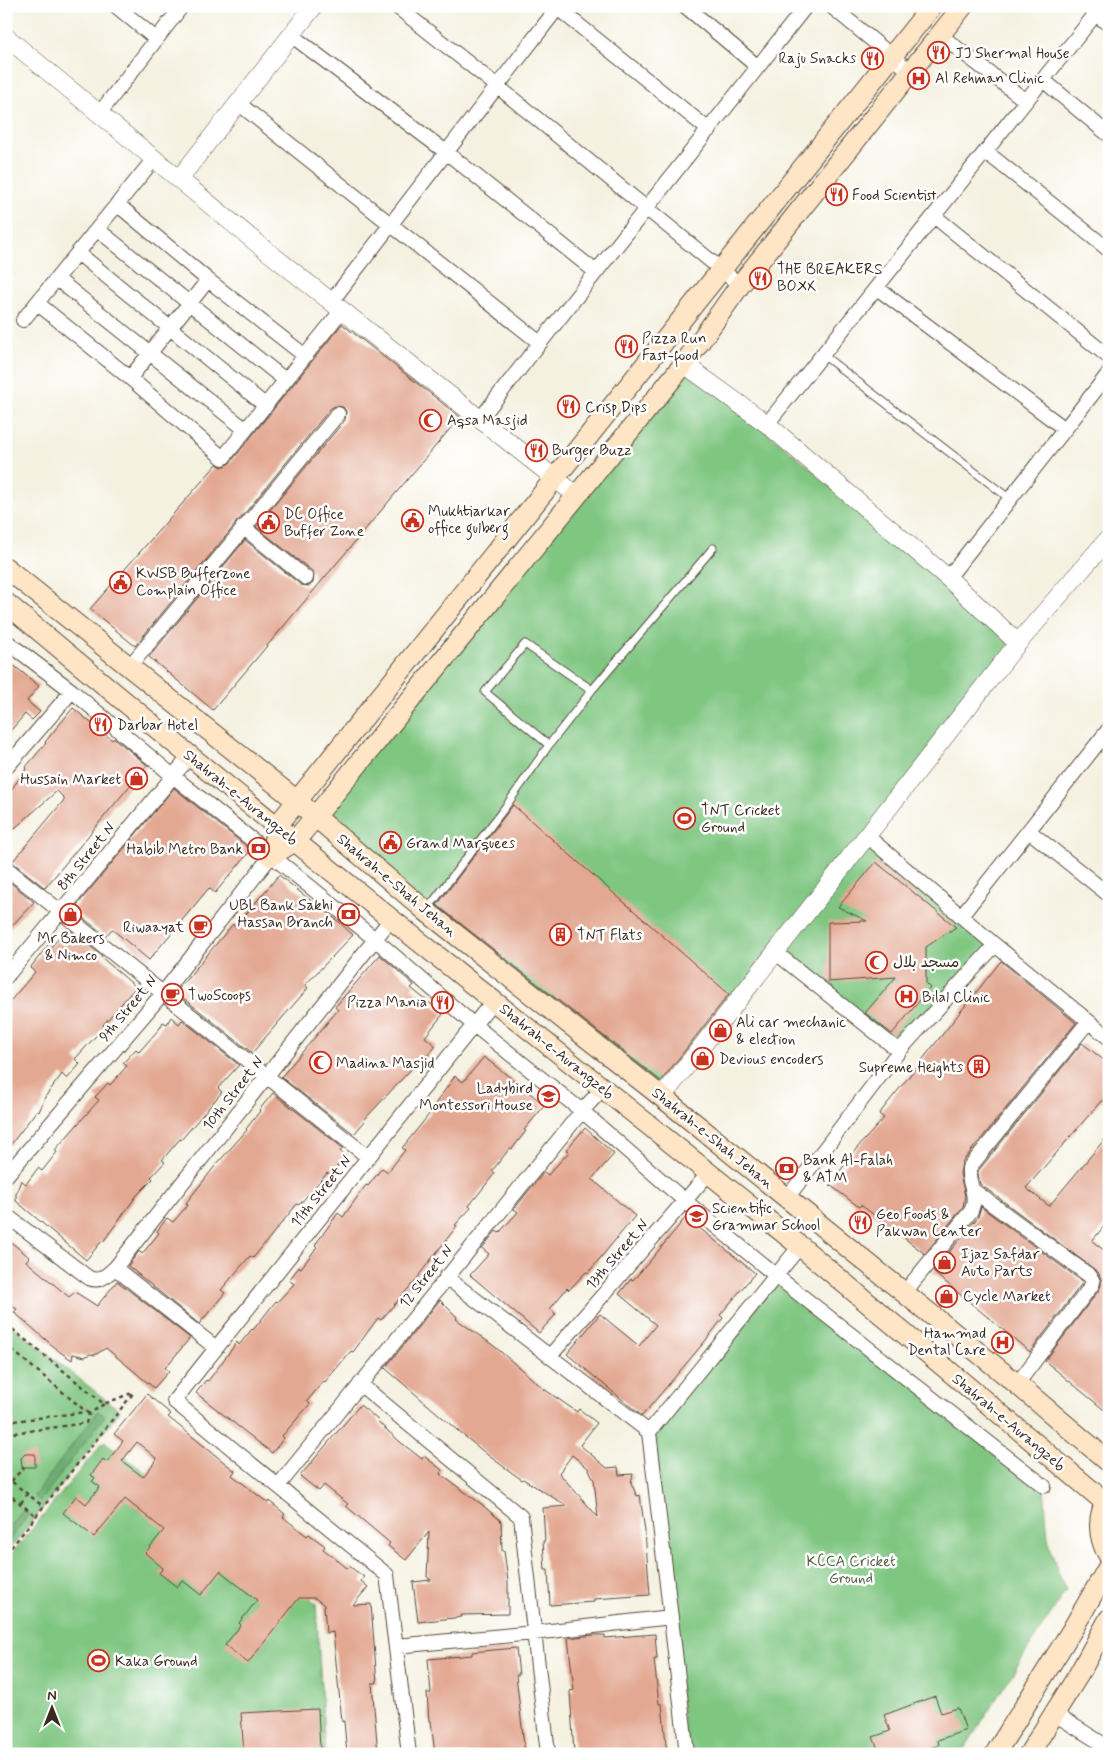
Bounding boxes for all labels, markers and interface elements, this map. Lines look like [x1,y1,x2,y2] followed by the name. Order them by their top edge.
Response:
[927,41,951,65] restaurant icon: JJ Shermal House
[955,44,1070,64] place label: JJ Shermal House
[860,46,884,70] restaurant icon: Raju Snacks
[779,49,856,69] place label: Raju Snacks
[907,66,931,90] hospital icon: Al Rehman Clinic
[935,69,1044,89] place label: Al Rehman Clinic
[824,183,848,207] restaurant icon: Food Scientist
[852,186,937,206] place label: Food Scientist
[777,260,882,297] place label: THE BREAKERS BOXX
[749,266,773,290] restaurant icon: THE BREAKERS BOXX
[642,329,707,368] place label: Pizza Run Fast-food
[614,335,638,359] restaurant icon: Pizza Run Fast-food
[557,395,581,419] restaurant icon: Crisp Dips
[585,398,647,418] place label: Crisp Dips
[419,408,443,432] mosque icon: Aqsa Masjid
[447,411,528,431] place label: Aqsa Masjid
[524,438,548,462] restaurant icon: Burger Buzz
[552,441,632,462] place label: Burger Buzz
[428,502,510,540] place label: Mukhtiarkar office gulberg
[284,505,364,542] place label: DC Office Buffer Zone
[400,508,424,532] public building icon: Mukhtiarkar office gulberg
[256,511,280,535] public building icon: DC Office Buffer Zone
[136,564,250,601] place label: KWSB Bufferzone Complain Office
[108,570,132,594] public building icon: KWSB Bufferzone Complain Office
[89,713,113,737] restaurant icon: Darbar Hotel
[117,716,198,736] place label: Darbar Hotel
[178,745,302,851] street label: Shahrah-e-Aurangzeb
[125,767,149,791] shop icon: Hussain Market
[20,770,121,790] place label: Hussain Market
[701,801,781,838] place label: TNT Cricket Ground
[673,807,697,831] sports icon: TNT Cricket Ground
[53,818,121,895] street label: 8th Street N
[332,830,461,942] street label: Shahrah-e-Shah Jehan
[378,831,402,855] public building icon: Grand Marquees
[406,834,515,854] place label: Grand Marquees
[247,837,271,861] bank icon: Habib Metro Bank
[126,840,243,860] place label: Habib Metro Bank
[229,896,333,933] place label: UBL Bank Sakhi Hassan Branch
[337,902,361,926] bank icon: UBL Bank Sakhi Hassan Branch
[59,903,83,927] shop icon: Mr Bakers & Nimco
[188,915,212,939] cafe icon: Riwaayat
[123,918,184,938] place label: Riwaayat
[549,923,573,947] building icon: TNT Flats
[577,926,642,946] place label: TNT Flats
[37,929,105,966] place label: Mr Bakers & Nimco
[865,950,889,974] mosque icon: مسجد بلال
[893,953,959,973] place label: مسجد بلال
[95,971,163,1046] street label: 9th Street N
[160,983,184,1007] cafe icon: TwoScoops
[894,985,918,1009] hospital icon: Bilal Clinic
[188,986,251,1006] place label: TwoScoops
[922,988,990,1008] place label: Bilal Clinic
[431,990,455,1014] restaurant icon: Pizza Mania
[347,993,427,1013] place label: Pizza Mania
[494,999,618,1105] street label: Shahrah-e-Aurangzeb
[736,1013,846,1050] place label: Ali car mechanic & election
[708,1019,732,1043] shop icon: Ali car mechanic & election
[691,1047,715,1071] shop icon: Devious encoders
[719,1050,824,1070] place label: Devious encoders
[308,1051,332,1075] mosque icon: Madina Masjid
[198,1052,269,1135] street label: 10th Street N
[336,1054,435,1074] place label: Madina Masjid
[967,1055,991,1079] building icon: Supreme Heights
[859,1058,963,1078] place label: Supreme Heights
[419,1079,533,1116] place label: Ladybird Montessori House
[647,1083,778,1194] street label: Shahrah-e-Shah Jehan
[537,1085,561,1109] school or university icon: Ladybird Montessori House
[287,1151,357,1232] street label: 11th Street N
[803,1151,893,1188] place label: Bank Al-Falah & ATM
[775,1157,799,1181] bank icon: Bank Al-Falah & ATM
[712,1199,821,1236] place label: Scientific Grammar School
[684,1205,708,1229] school or university icon: Scientific Grammar School
[876,1205,982,1242] place label: Geo Foods & Pakwan Center
[848,1211,872,1235] restaurant icon: Geo Foods & Pakwan Center
[582,1215,654,1294] street label: 13th Street N
[395,1241,458,1312] street label: 12 Street N
[961,1245,1040,1282] place label: Ijaz Safdar Auto Parts
[933,1251,957,1275] shop icon: Ijaz Safdar Auto Parts
[935,1284,959,1308] shop icon: Cycle Market
[963,1287,1051,1307] place label: Cycle Market
[908,1324,986,1361] place label: Hammad Dental Care
[990,1330,1014,1354] hospital icon: Hammad Dental Care
[947,1369,1069,1477] street label: Shahrah-e-Aurangzeb
[806,1552,896,1589] park label: KCCA Cricket Ground
[87,1649,111,1673] sports icon: Kaka Ground
[115,1652,198,1672] place label: Kaka Ground
[28,1682,78,1732] north arrow
[47,1687,57,1705] text: N

